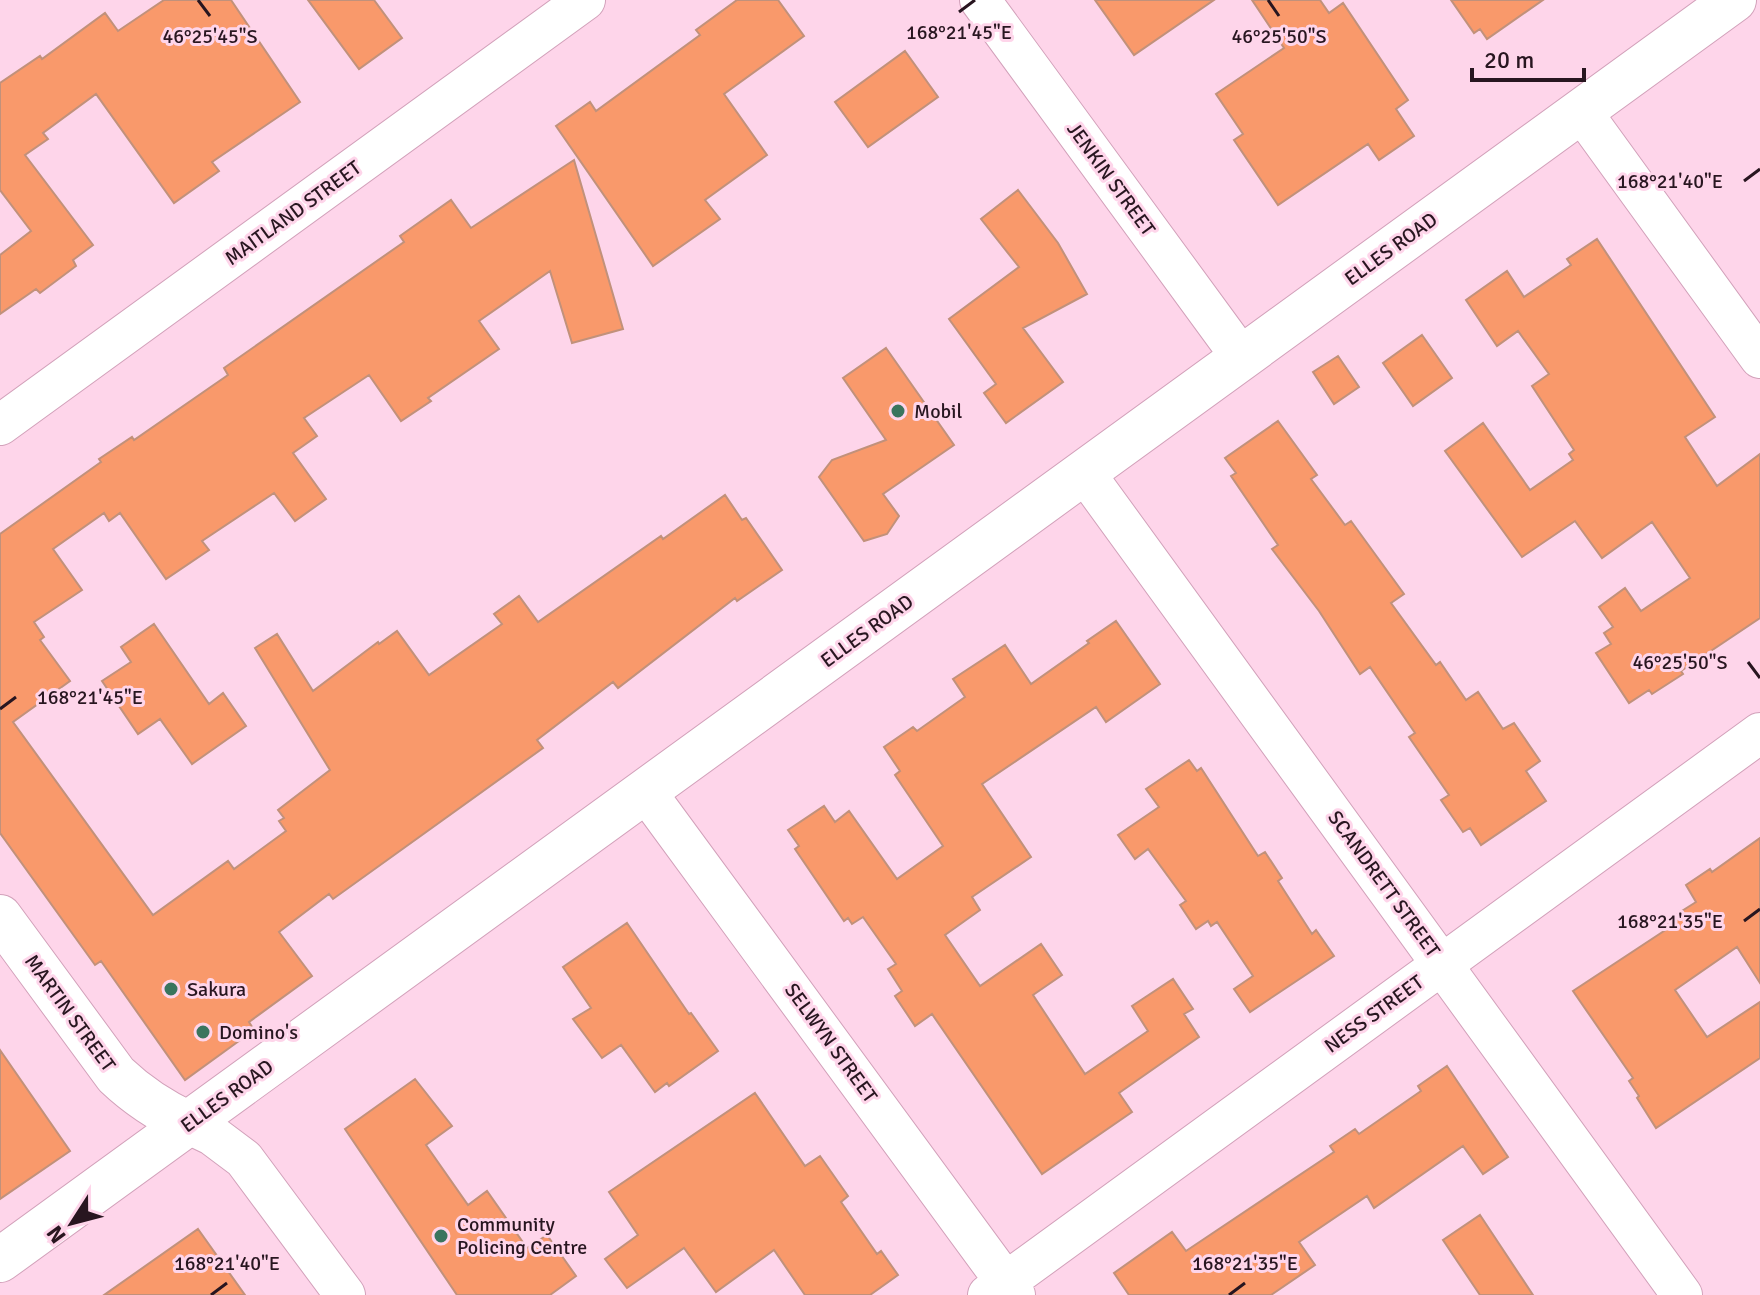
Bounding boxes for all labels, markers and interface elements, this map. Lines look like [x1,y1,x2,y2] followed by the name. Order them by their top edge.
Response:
[906,20,1012,45] text: 168°21'45"E
[162,24,258,49] text: 46°25'45"S
[1231,24,1327,49] text: 46°25'50"S
[1472,32,1584,82] scale bar
[1484,45,1534,75] text: 20 m
[1061,117,1161,241] street label: JENKIN STREET
[220,155,366,271] street label: MAITLAND STREET
[1617,169,1723,194] text: 168°21'40"E
[1340,207,1442,291] street label: ELLES ROAD
[914,399,963,424] place label: Mobil
[889,402,907,420] marker: Mobil
[816,589,918,673] street label: ELLES ROAD
[1632,650,1728,675] text: 46°25'50"S
[37,685,143,710] text: 168°21'45"E
[1323,806,1446,962] street label: SCANDRETT STREET
[1617,909,1723,934] text: 168°21'35"E
[19,950,121,1077] street label: MARTIN STREET
[1320,970,1429,1058] street label: NESS STREET
[187,977,246,1002] place label: Sakura
[779,978,883,1108] street label: SELWYN STREET
[162,980,180,998] marker: Sakura
[219,1020,298,1045] place label: Domino's
[194,1023,212,1041] marker: Domino's
[176,1054,278,1138] street label: ELLES ROAD
[32,1183,112,1263] north arrow
[457,1212,587,1260] place label: Community Policing Centre
[41,1220,72,1249] text: N
[432,1227,450,1245] marker: Community Policing Centre
[174,1251,280,1276] text: 168°21'40"E
[1192,1251,1298,1276] text: 168°21'35"E

